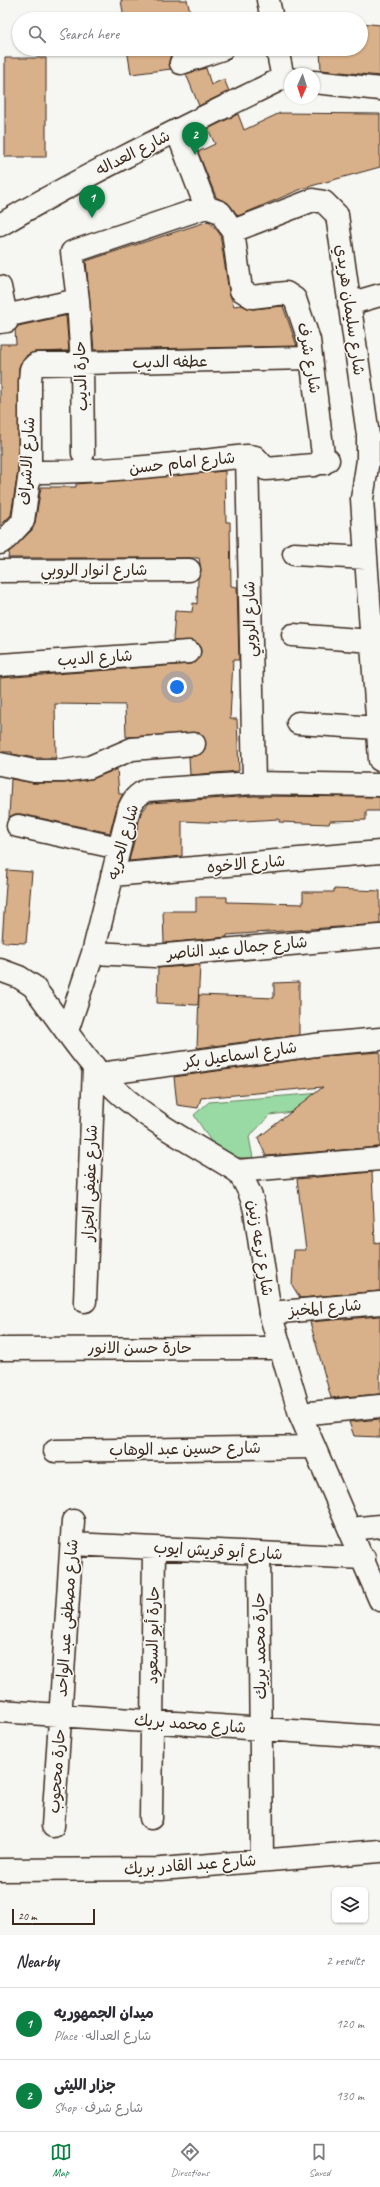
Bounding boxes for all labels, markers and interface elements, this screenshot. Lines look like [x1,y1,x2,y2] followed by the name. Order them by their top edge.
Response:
[12,12,368,56] search box
[26,23,48,45] icon: search
[58,25,119,44] text: Search here
[284,68,320,104] north arrow
[182,122,208,155] pin: 2
[92,126,174,181] street label: شارع العداله
[79,185,105,218] pin: 1
[330,243,369,377] street label: شارع سليمان هريدي
[292,321,325,395] street label: شارع شرف
[70,341,92,411] street label: حارة الديب
[132,351,208,373] street label: عطفه الديب
[15,416,40,506] street label: شارع الاشراف
[128,447,236,480] street label: شارع امام حسن
[41,560,147,584] street label: شارع انوار الروبي
[239,581,265,657] street label: شارع الروبي
[57,645,133,672] street label: شارع الديب
[167,677,187,697] your location
[103,802,144,882] street label: شارع الحريه
[206,851,286,878] street label: شارع الاخوه
[164,932,308,965] street label: شارع جمال عبد الناصر
[180,1037,298,1074] street label: شارع اسماعيل بكر
[78,1124,103,1244] street label: شارع عفيفى الجزار
[242,1199,277,1298] street label: شارع ترعه زنين
[286,1295,362,1322] street label: شارع المخبز
[87,1338,192,1358] street label: حارة حسن الانور
[109,1438,261,1461] street label: شارع حسين عبد الوهاب
[52,1538,83,1698] street label: شارع مصطفى عبد الواحد
[153,1538,283,1565] street label: شارع أبو قريش ايوب
[142,1586,164,1684] street label: حارة أبو السعود
[249,1592,271,1700] street label: حارة محمد بريك
[133,1710,247,1739] street label: شارع محمد بريك
[44,1728,70,1814] street label: حارة محجوب
[123,1850,257,1881] street label: شارع عبد القادر بريك
[332,1887,368,1923] map controls
[332,1887,368,1923] button: layers
[12,1907,95,1926] scale bar
[18,1909,37,1923] text: 20 m
[16,1951,59,1972] text: Nearby
[326,1953,364,1969] text: 2 results
[54,2004,154,2023] text: ميدان الجمهوريه
[26,2016,32,2032] text: 1
[336,2016,364,2032] text: 120 m
[54,2028,151,2044] text: Place · شارع العداله
[54,2076,116,2095] text: جزار الليثى
[26,2088,32,2104] text: 2
[336,2088,364,2104] text: 130 m
[54,2100,143,2116] text: Shop · شارع شرف
[50,2141,72,2179] tab: Map
[171,2141,209,2179] tab: Directions
[308,2141,330,2179] tab: Saved

